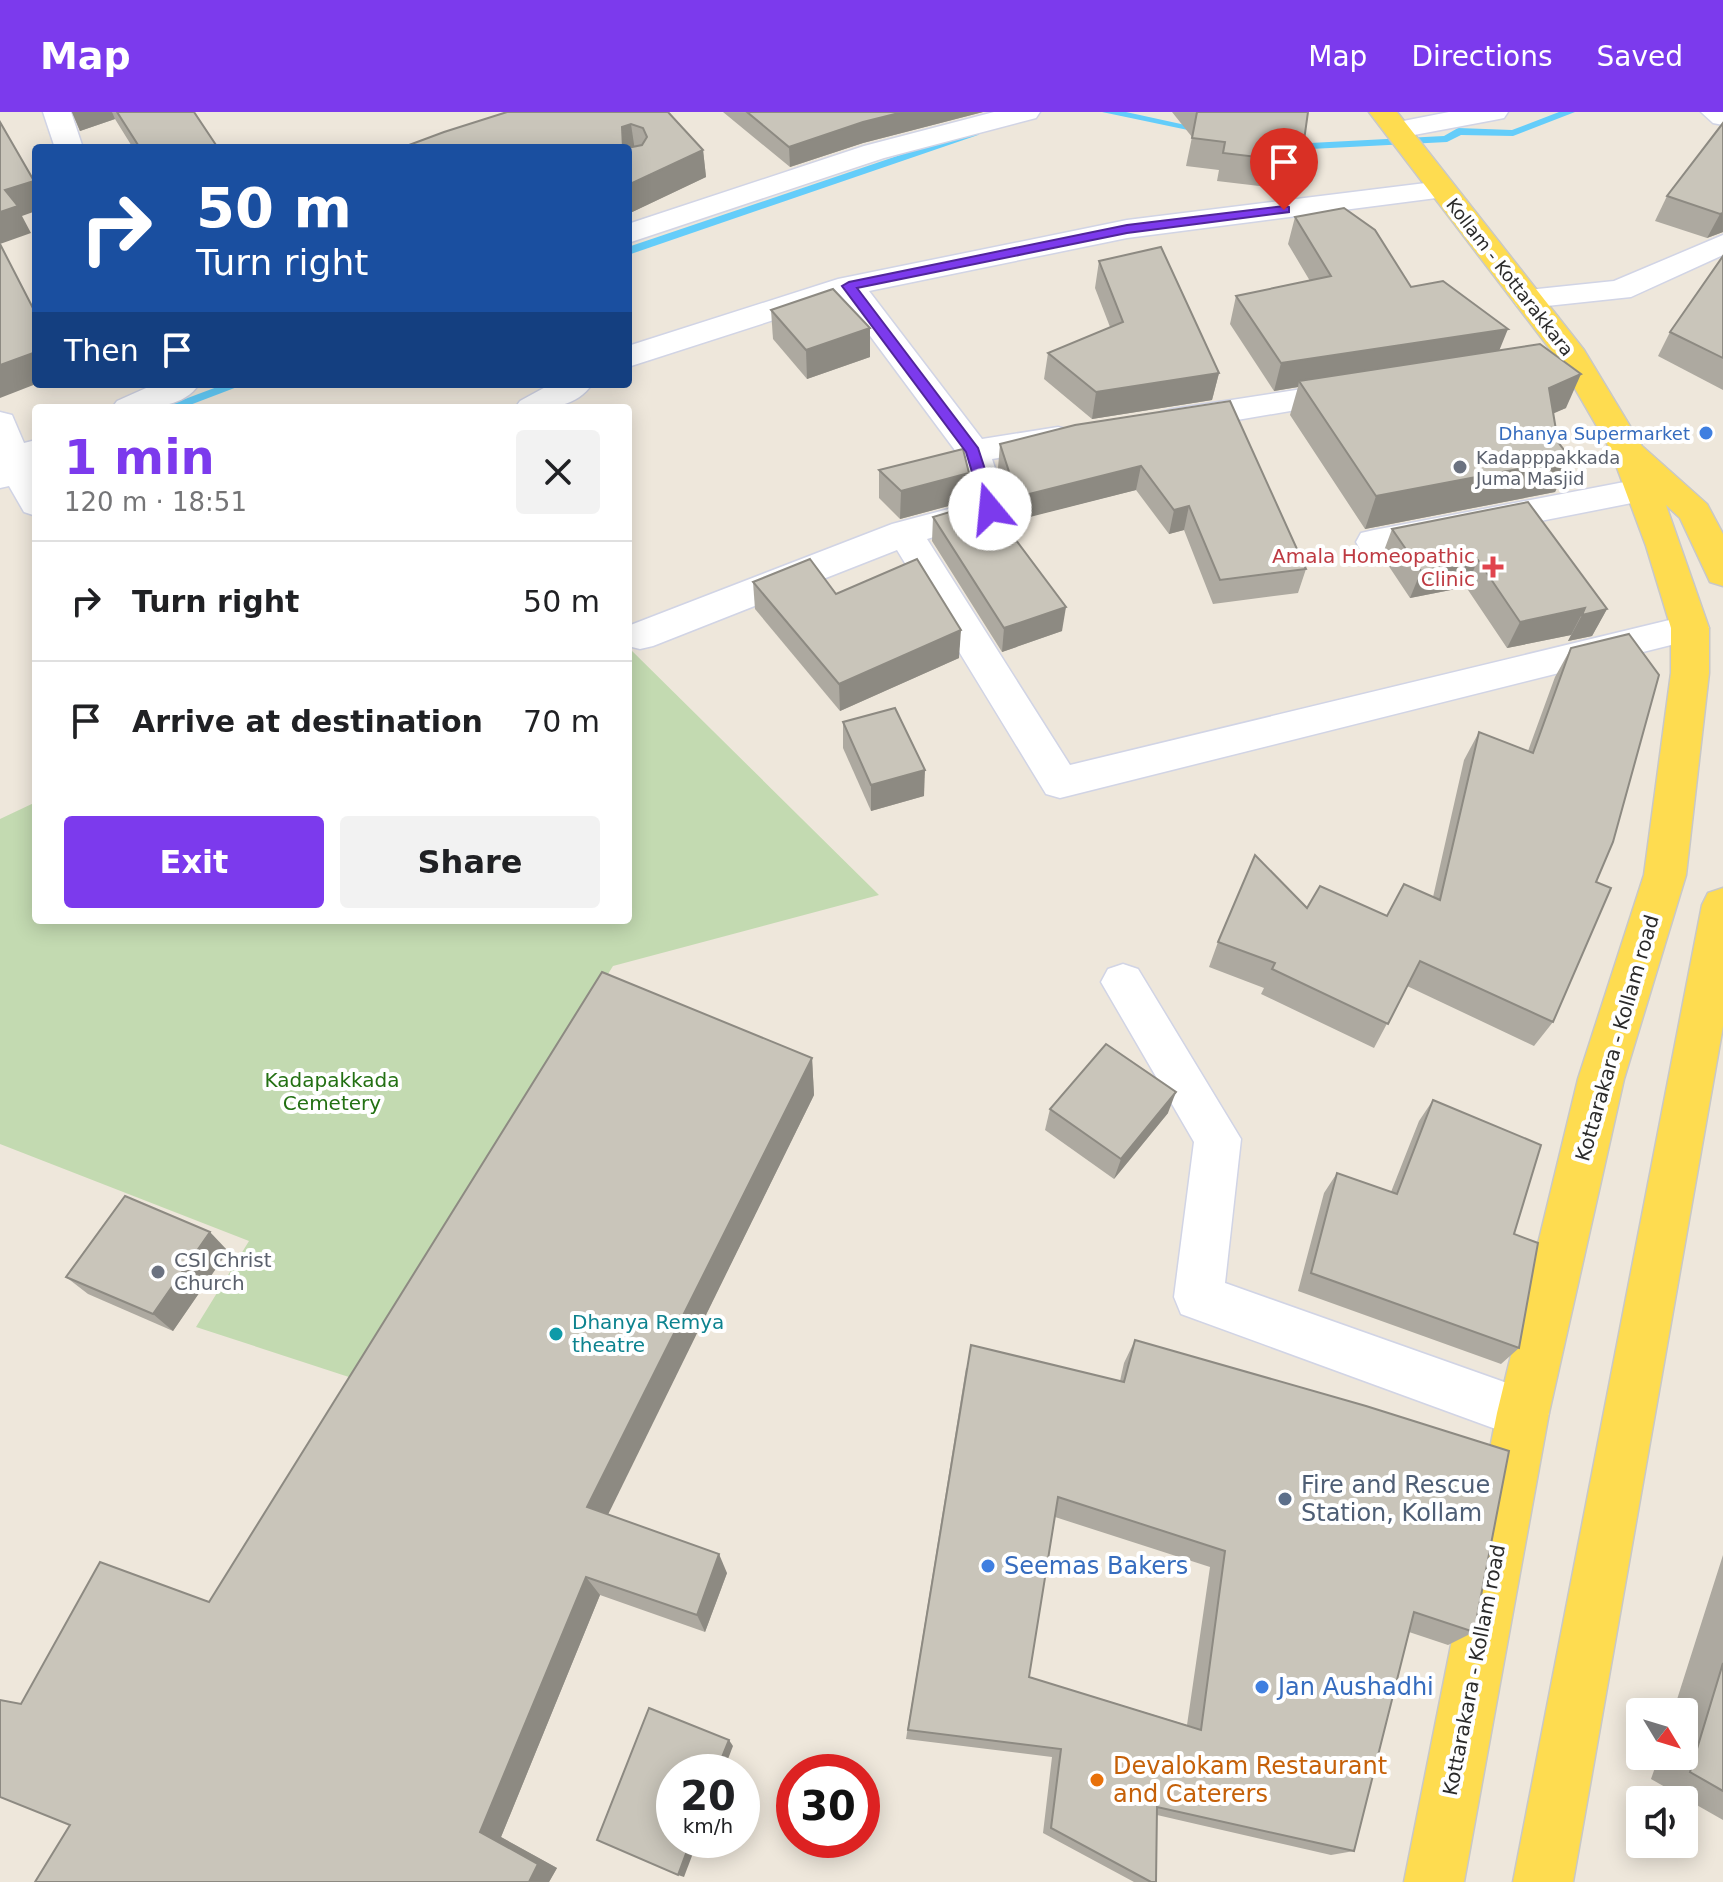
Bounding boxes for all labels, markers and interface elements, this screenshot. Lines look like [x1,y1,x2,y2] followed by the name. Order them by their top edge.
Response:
[40,34,131,78] text: Map
[1308,40,1367,73] text: Map
[1411,40,1552,73] text: Directions
[1596,40,1683,73] text: Saved
[1250,128,1318,210] pin
[1262,140,1306,184] icon: arrive
[196,175,352,240] text: 50 m
[64,176,168,280] icon: right
[1442,194,1578,360] street label: Kollam - Kottarakkara
[196,242,368,283] text: Turn right
[155,328,199,372] icon: arrive
[64,333,139,368] text: Then
[1499,423,1690,444] place label: Dhanya Supermarket
[1697,424,1715,442] marker: Dhanya Supermarket
[64,429,215,485] text: 1 min
[516,430,600,514] button: close
[1475,447,1620,489] place label: Kadapppakkada Juma Masjid
[1451,458,1469,476] marker: Kadapppakkada Juma Masjid
[948,467,1032,551] position arrow
[64,487,247,517] text: 120 m · 18:51
[1272,544,1475,591] place label: Amala Homeopathic Clinic
[1482,556,1504,578] marker: Amala Homeopathic Clinic
[64,579,108,623] icon: right
[132,584,299,619] text: Turn right
[523,584,600,619] text: 50 m
[64,699,108,743] icon: arrive
[132,704,483,739] text: Arrive at destination
[523,704,600,739] text: 70 m
[64,816,324,908] button: Exit
[340,816,600,908] button: Share
[1570,912,1664,1164] street label: Kottarakara - Kollam road
[265,1068,399,1115] park label: Kadapakkada Cemetery
[174,1248,272,1295] place label: CSI Christ Church
[149,1263,167,1281] marker: CSI Christ Church
[572,1310,724,1357] place label: Dhanya Remya theatre
[547,1325,565,1343] marker: Dhanya Remya theatre
[1301,1471,1490,1527] place label: Fire and Rescue Station, Kollam
[1276,1490,1294,1508] marker: Fire and Rescue Station, Kollam
[1438,1542,1510,1798] street label: Kottarakara - Kollam road
[1004,1552,1188,1580] place label: Seemas Bakers
[979,1557,997,1575] marker: Seemas Bakers
[1276,1673,1434,1701] place label: Jan Aushadhi
[1253,1678,1271,1696] marker: Jan Aushadhi
[1626,1698,1698,1770] north arrow
[1626,1698,1698,1858] map controls
[1113,1752,1387,1808] place label: Devalokam Restaurant and Caterers
[776,1754,880,1858] speed limit sign: 30
[1088,1771,1106,1789] marker: Devalokam Restaurant and Caterers
[680,1773,736,1819] text: 20
[1626,1786,1698,1858] button: sound
[683,1814,733,1838] text: km/h

